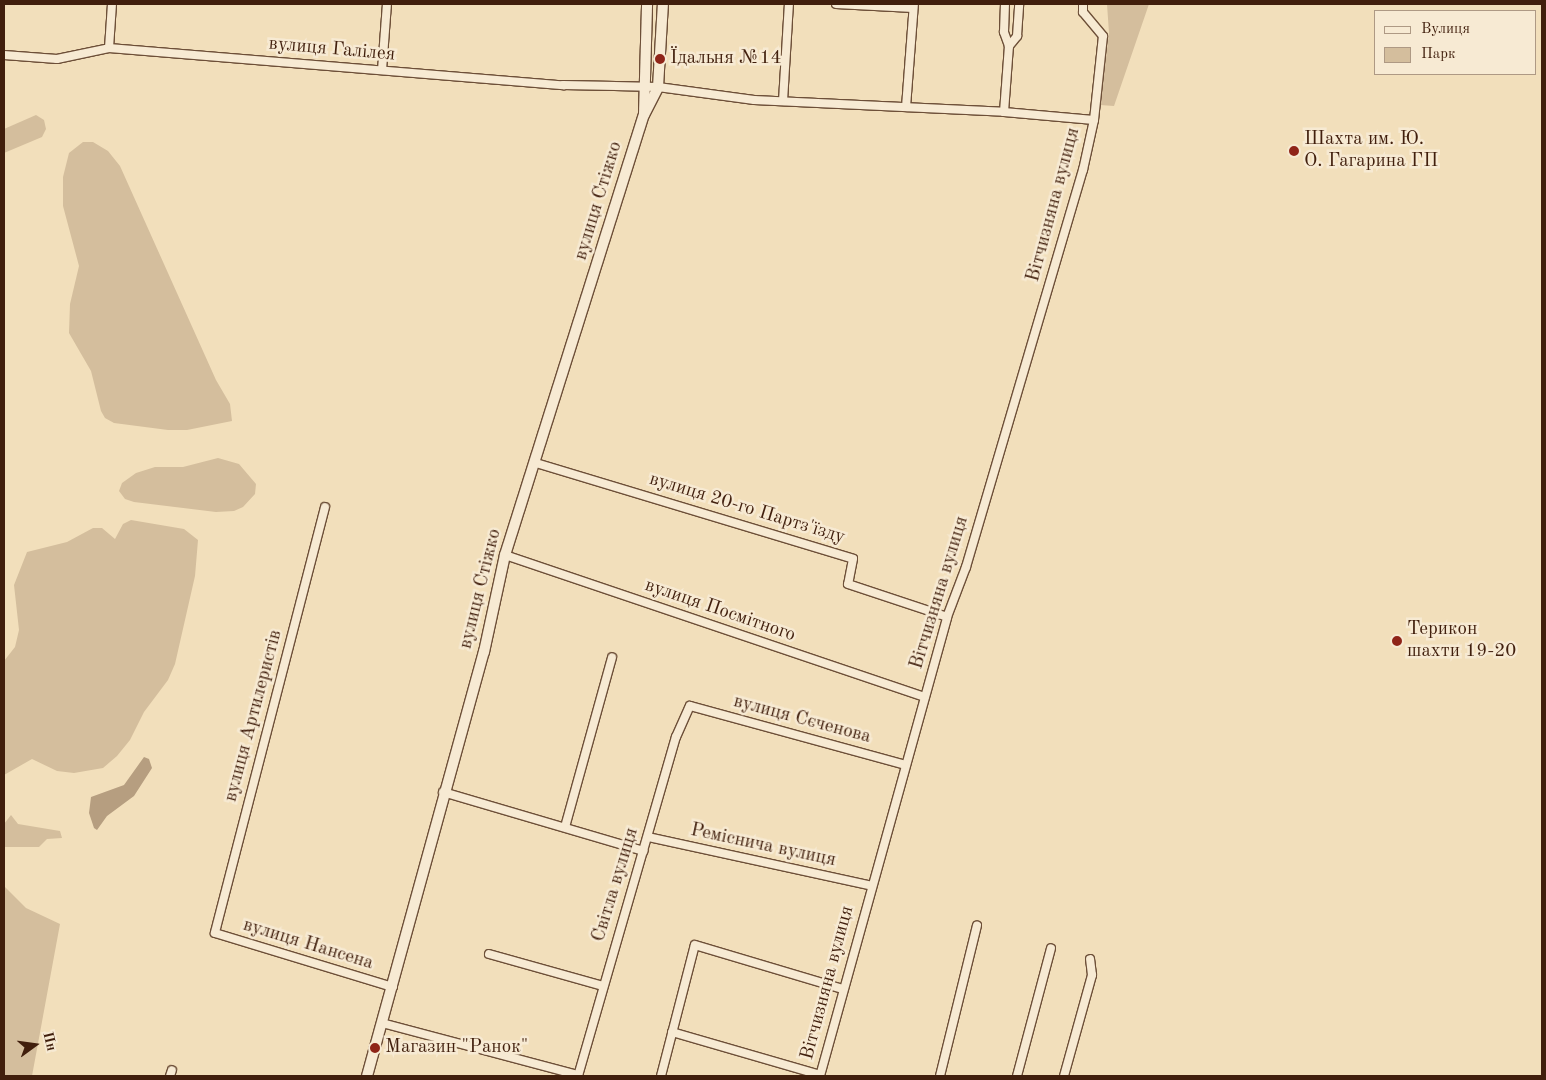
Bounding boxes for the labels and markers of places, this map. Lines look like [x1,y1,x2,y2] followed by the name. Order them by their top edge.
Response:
[670,48,782,70] place label: Їдальня №14
[654,53,666,65] marker: Їдальня №14
[1304,129,1438,173] place label: Шахта им. Ю. О. Гагарина ГП
[1288,145,1300,157] marker: Шахта им. Ю. О. Гагарина ГП
[1407,619,1516,663] place label: Терикон шахти 19-20
[1391,635,1403,647] marker: Терикон шахти 19-20
[385,1037,528,1059] place label: Магазин "Ранок"
[369,1042,381,1054] marker: Магазин "Ранок"

